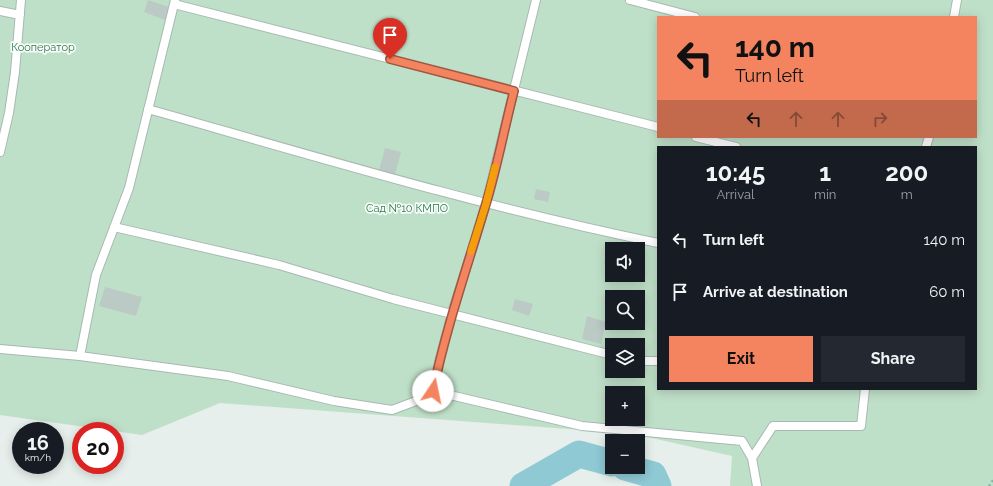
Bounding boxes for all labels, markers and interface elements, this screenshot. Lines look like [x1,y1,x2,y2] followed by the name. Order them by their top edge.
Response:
[373,18,407,59] pin
[379,24,401,46] icon: arrive
[735,31,815,64] text: 140 m
[669,32,721,84] icon: left
[11,41,75,54] park label: Кооператор
[735,65,804,86] text: Turn left
[743,108,765,130] icon: left
[785,108,807,130] icon: ahead
[827,108,849,130] icon: ahead
[869,108,891,130] icon: right
[706,158,765,187] text: 10:45
[819,158,831,187] text: 1
[885,158,928,187] text: 200
[716,187,755,202] text: Arrival
[814,187,836,202] text: min
[901,187,913,202] text: m
[366,202,448,215] park label: Сад №10 КМПО
[669,229,691,251] icon: left
[703,231,764,249] text: Turn left
[924,231,965,249] text: 140 m
[605,242,645,474] map controls
[605,242,645,282] button: sound
[669,281,691,303] icon: arrive
[703,283,848,301] text: Arrive at destination
[929,283,965,301] text: 60 m
[605,290,645,330] button: search
[669,336,813,382] button: Exit
[821,336,965,382] button: Share
[605,338,645,378] button: layers
[412,370,454,412] position arrow
[605,386,645,426] button: +
[72,422,124,474] speed limit sign: 20
[27,431,49,455] text: 16
[605,434,645,474] button: −
[25,452,51,463] text: km/h

